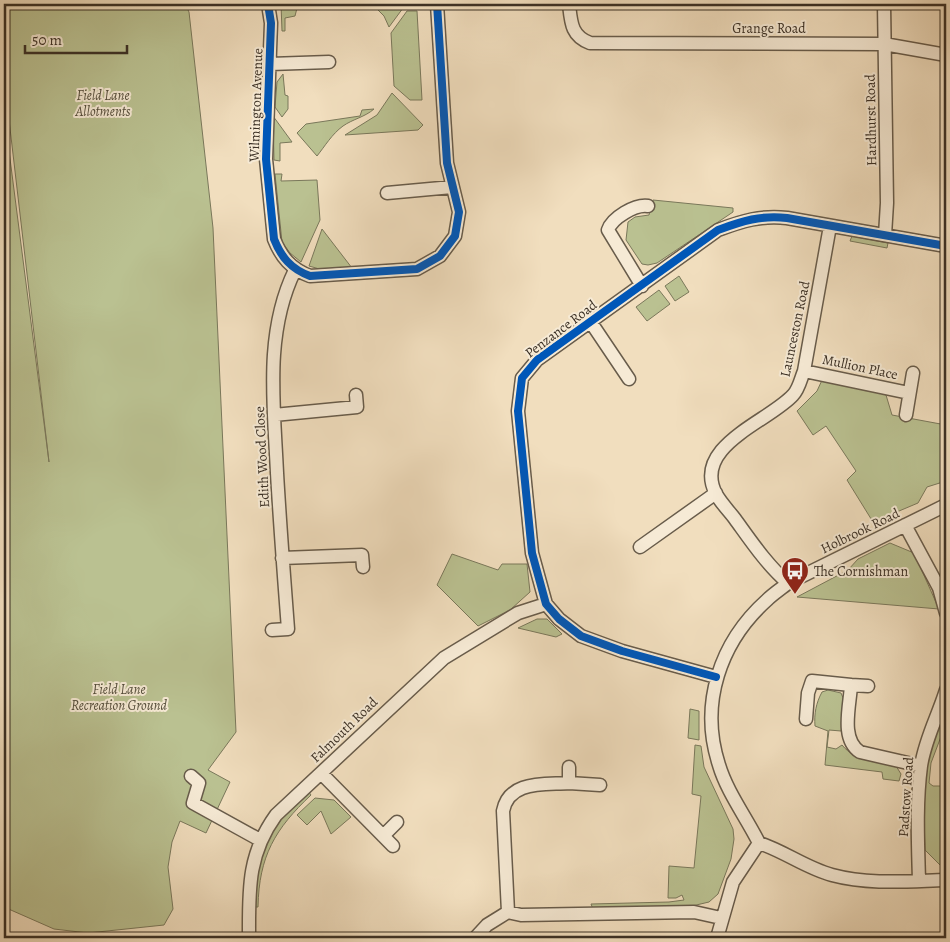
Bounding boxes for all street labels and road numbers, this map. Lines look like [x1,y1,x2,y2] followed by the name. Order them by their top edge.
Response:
[732,19,806,38] street label: Grange Road
[244,48,267,163] street label: Wilmington Avenue
[861,73,881,166] street label: Hardhurst Road
[776,279,815,379] street label: Launceston Road
[521,295,601,362] street label: Penzance Road
[820,350,900,384] street label: Mullion Place
[250,406,274,508] street label: Edith Wood Close
[817,503,903,558] street label: Holbrook Road
[306,693,382,767] street label: Falmouth Road
[894,756,918,838] street label: Padstow Road

